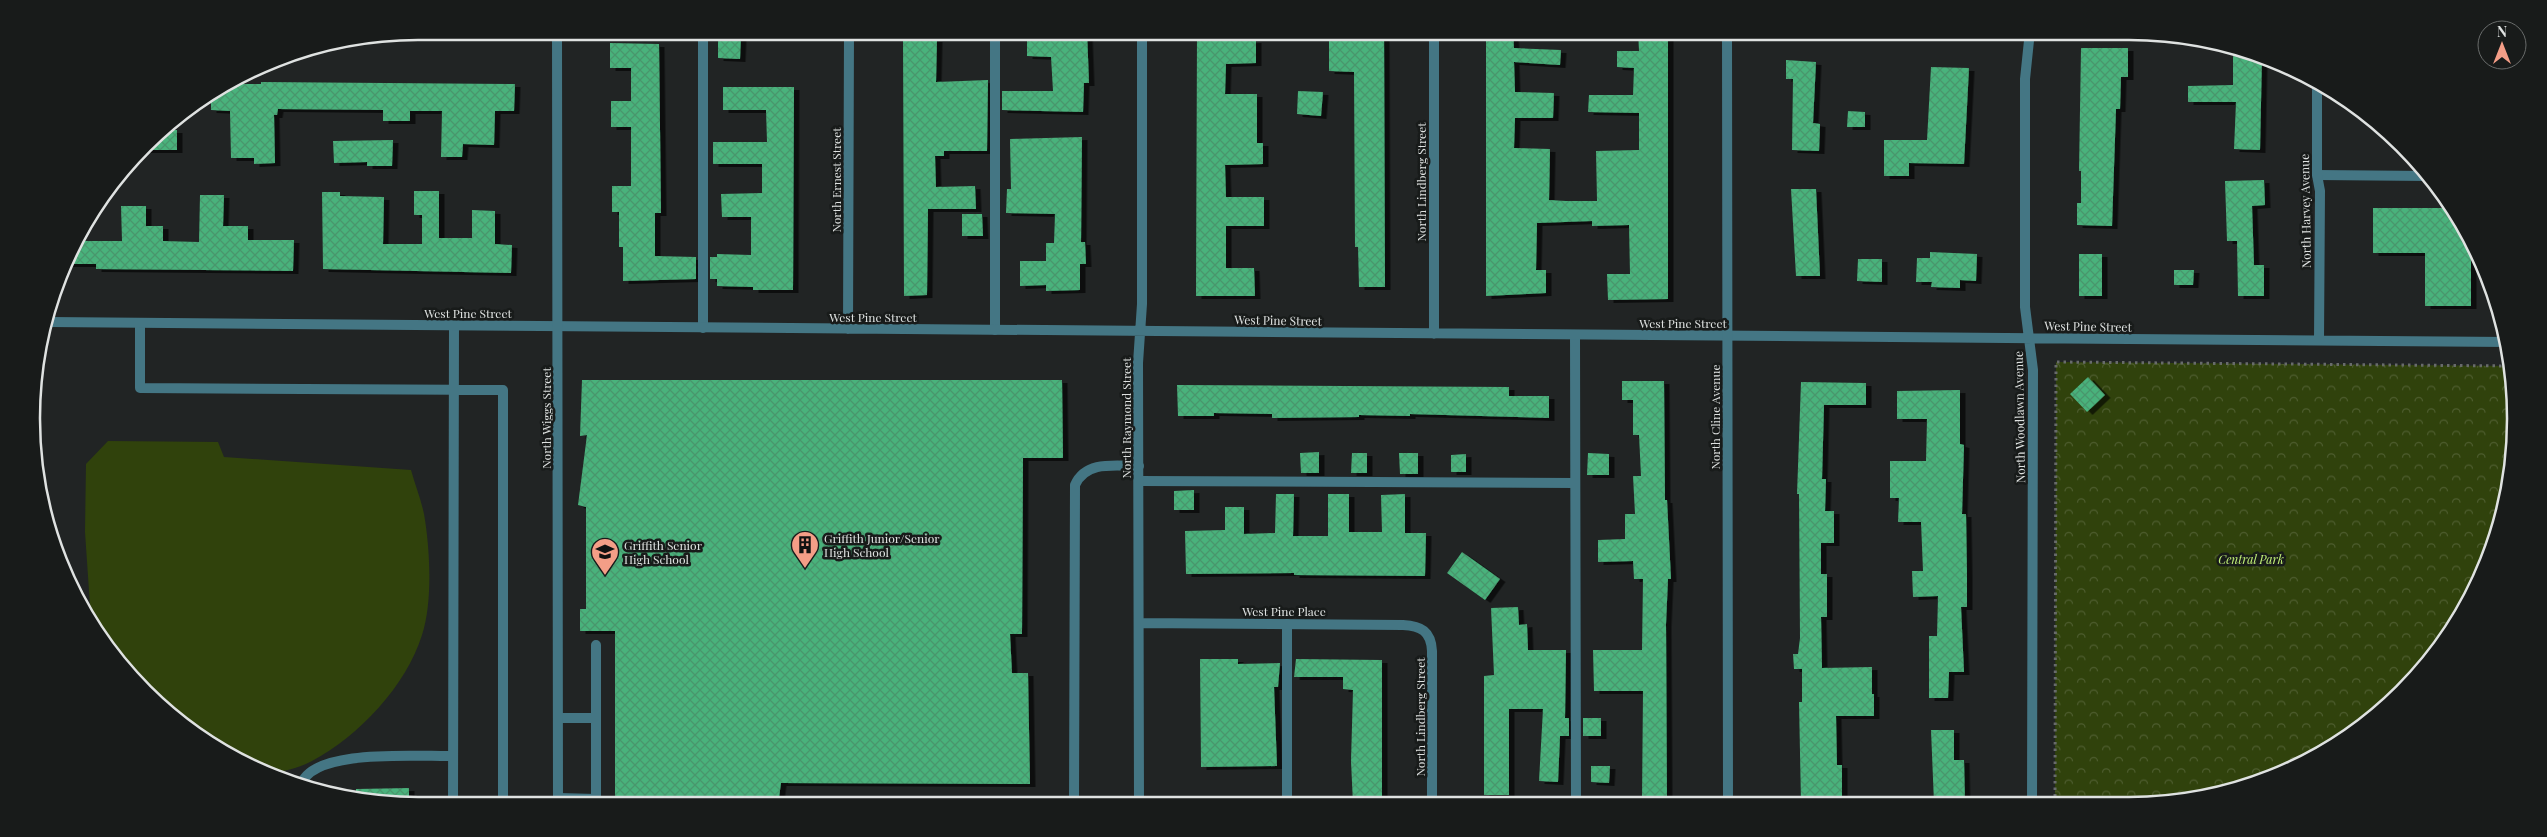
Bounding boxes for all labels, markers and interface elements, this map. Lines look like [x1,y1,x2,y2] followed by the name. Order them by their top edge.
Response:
[2477,20,2527,70] north arrow
[2497,22,2507,41] text: N
[1413,122,1429,241] street label: North Lindberg Street
[828,127,844,232] street label: North Ernest Street
[2296,154,2314,268] street label: North Harvey Avenue
[423,305,512,321] street label: West Pine Street
[828,309,917,325] street label: West Pine Street
[1233,311,1323,329] street label: West Pine Street
[1638,315,1727,331] street label: West Pine Street
[2043,317,2133,335] street label: West Pine Street
[2010,351,2028,483] street label: North Woodlawn Avenue
[1118,357,1134,478] street label: North Raymond Street
[1707,364,1723,470] street label: North Cline Avenue
[538,367,554,469] street label: North Wiggs Street
[790,530,820,569] building icon: Griffith Junior/Senior High School
[824,530,940,560] place label: Griffith Junior/Senior High School
[590,537,620,576] school or university icon: Griffith Senior High School
[624,537,703,567] place label: Griffith Senior High School
[2218,551,2284,567] park label: Central Park
[1241,603,1326,619] street label: West Pine Place
[1412,657,1428,776] street label: North Lindberg Street

